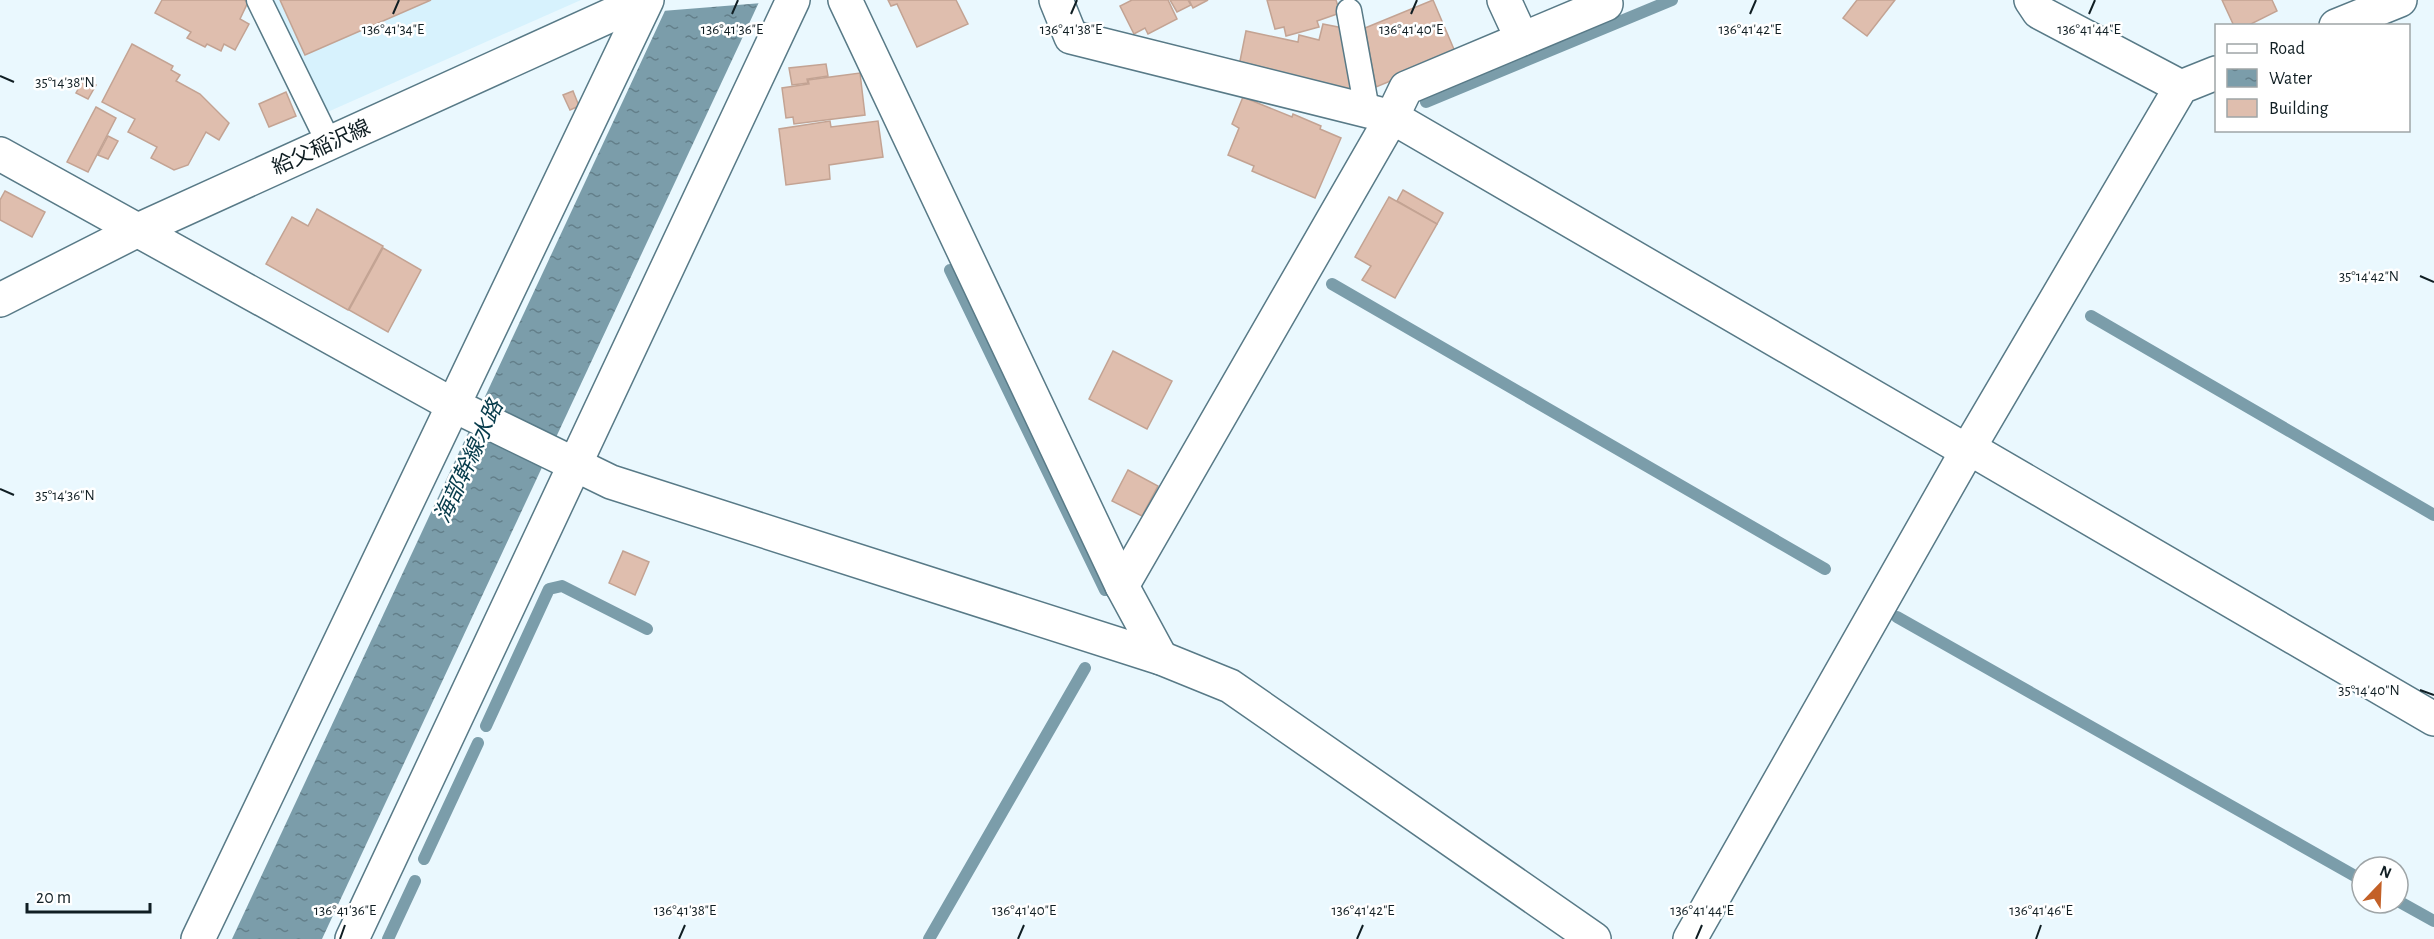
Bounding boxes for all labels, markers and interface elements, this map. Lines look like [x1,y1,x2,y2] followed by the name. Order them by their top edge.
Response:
[362,22,424,37] text: 136°41'34"E
[701,22,763,37] text: 136°41'36"E
[1040,22,1102,37] text: 136°41'38"E
[1379,22,1443,37] text: 136°41'40"E
[1718,22,1782,37] text: 136°41'42"E
[2057,22,2121,37] text: 136°41'44"E
[2215,24,2410,132] legend
[2269,40,2305,58] text: Road
[2269,70,2312,88] text: Water
[35,75,95,90] text: 35°14'38"N
[2269,100,2329,118] text: Building
[269,116,373,178] street label: 給父稲沢線
[2339,269,2399,284] text: 35°14'42"N
[430,395,508,526] water label: 海部幹線水路
[35,488,95,503] text: 35°14'36"N
[2338,683,2400,698] text: 35°14'40"N
[2350,855,2410,915] north arrow
[2377,863,2394,882] text: N
[27,876,150,914] scale bar
[36,889,71,907] text: 20 m
[314,903,376,918] text: 136°41'36"E
[654,903,716,918] text: 136°41'38"E
[992,903,1056,918] text: 136°41'40"E
[1331,903,1395,918] text: 136°41'42"E
[1670,903,1734,918] text: 136°41'44"E
[2009,903,2073,918] text: 136°41'46"E

